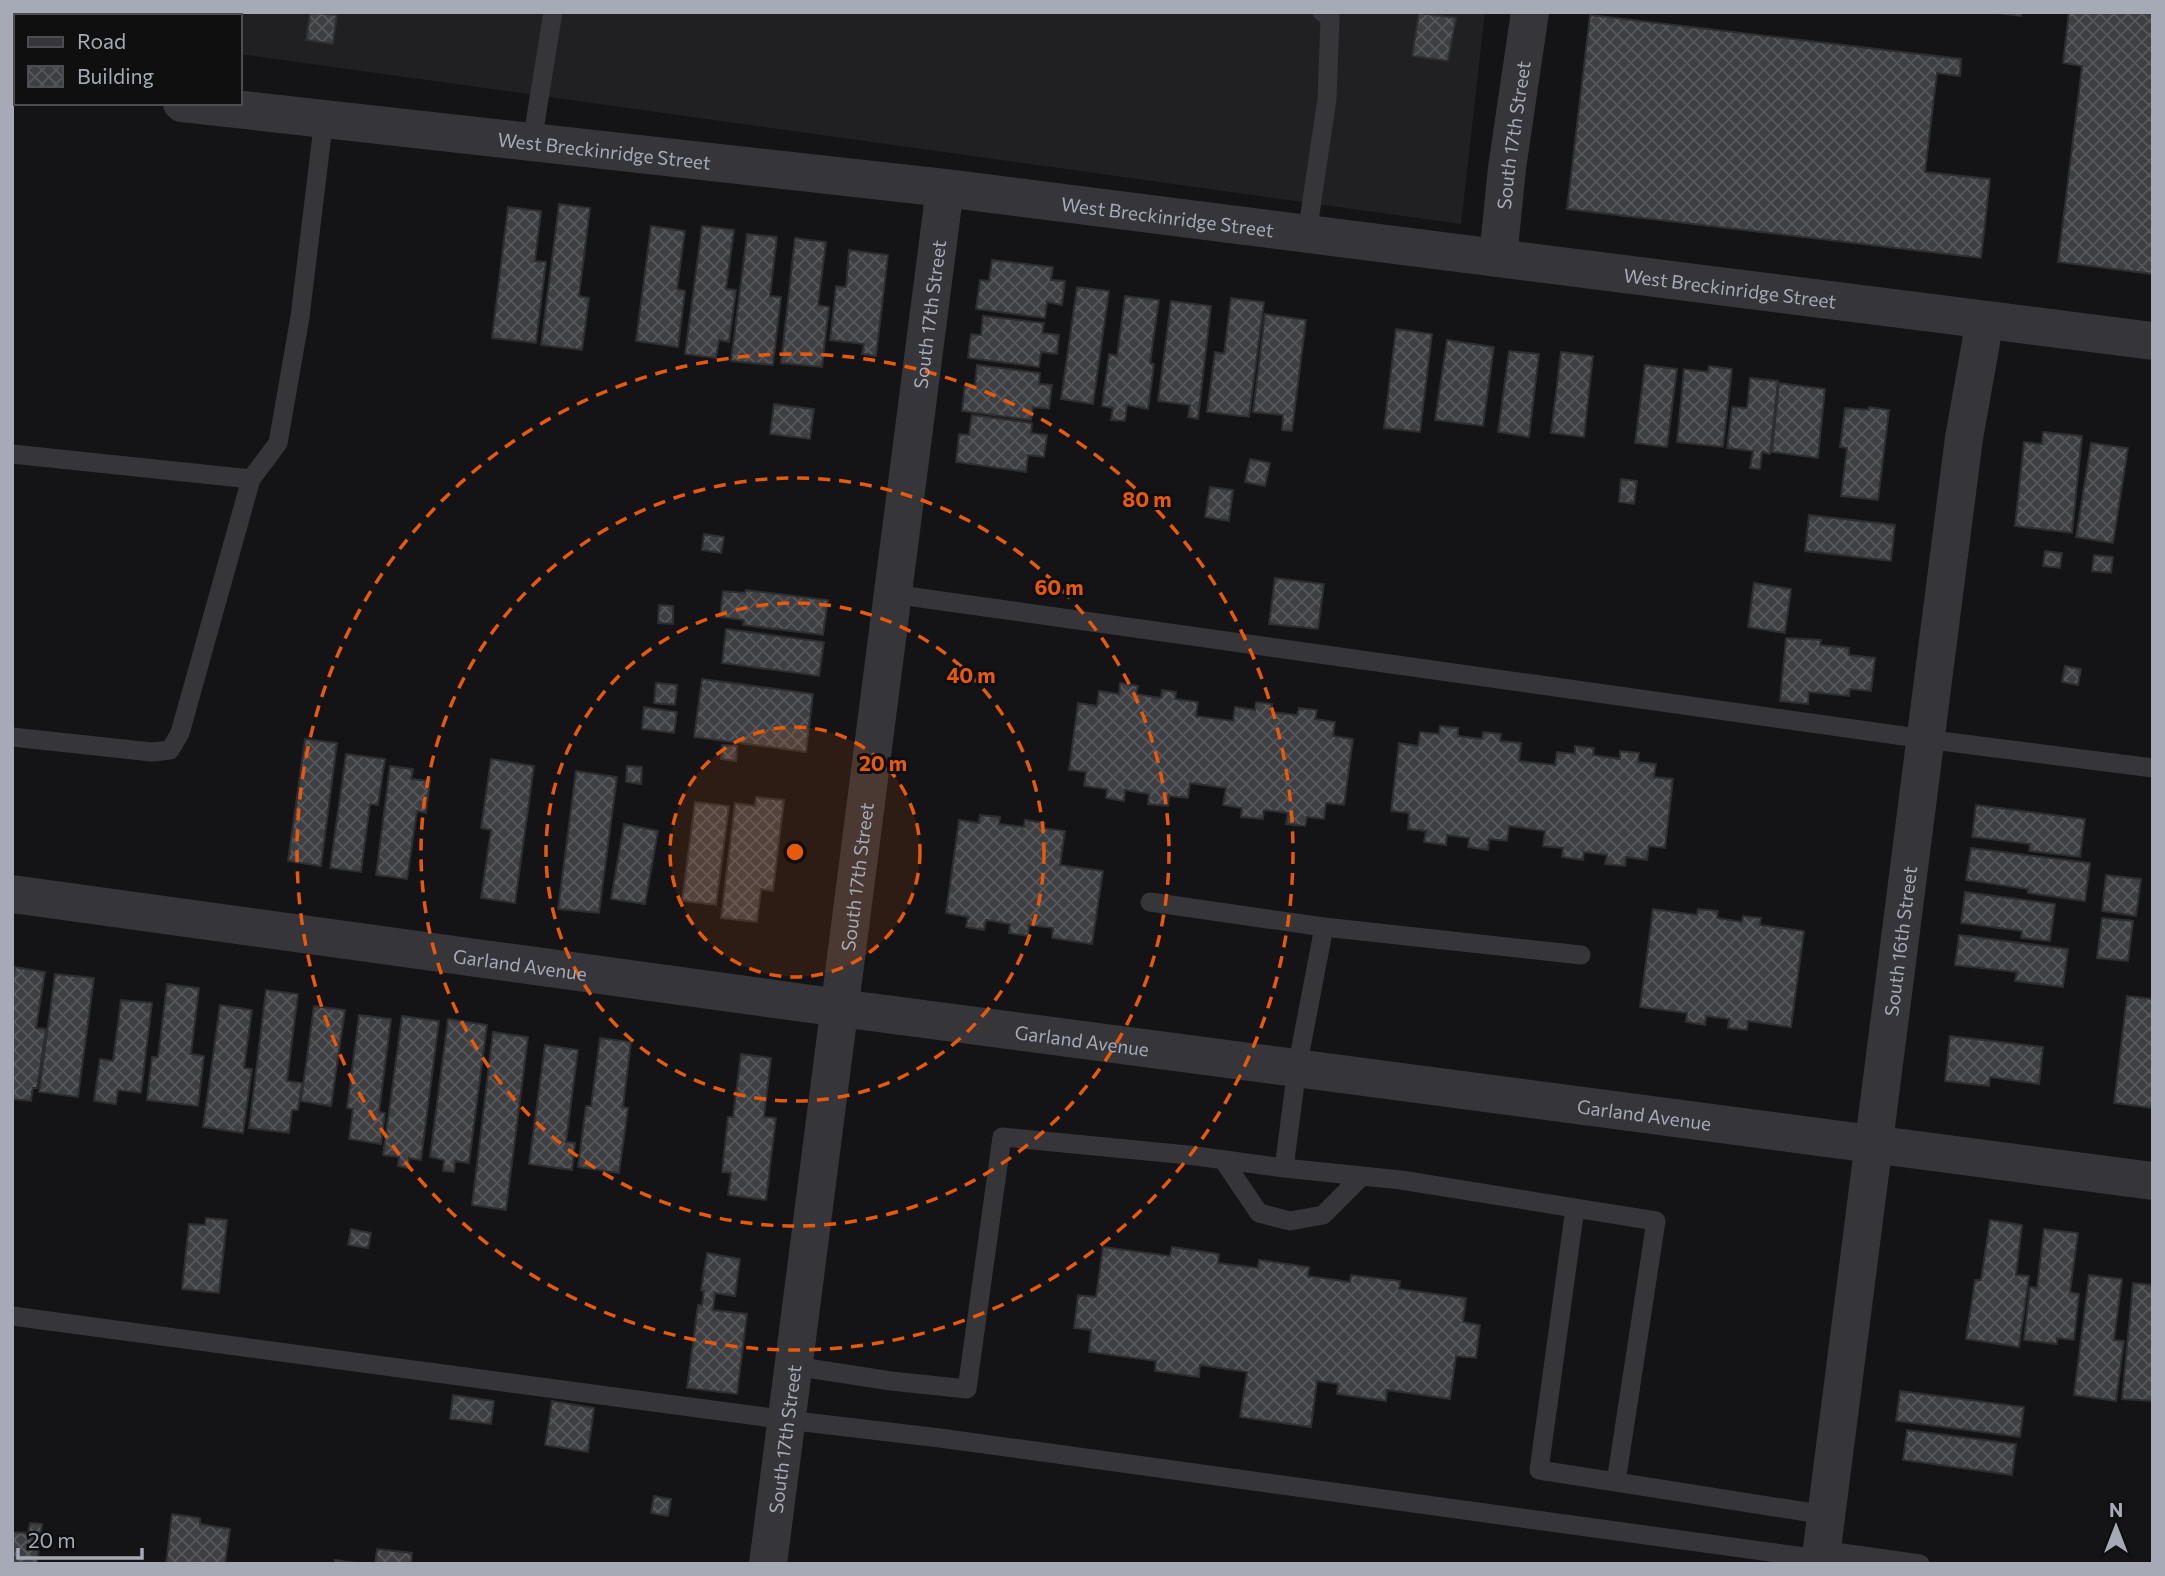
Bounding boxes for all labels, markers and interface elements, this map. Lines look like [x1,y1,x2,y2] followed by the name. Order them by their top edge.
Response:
[14,14,242,105] legend
[77,28,126,53] text: Road
[1491,59,1534,210] street label: South 17th Street
[77,63,154,88] text: Building
[497,127,712,173] street label: West Breckinridge Street
[1060,191,1275,241] street label: West Breckinridge Street
[908,238,950,390] street label: South 17th Street
[1622,263,1838,312] street label: West Breckinridge Street
[1122,486,1172,511] text: 80 m
[1034,574,1084,599] text: 60 m
[946,662,996,687] text: 40 m
[859,750,907,775] text: 20 m
[835,801,877,952] street label: South 17th Street
[783,840,807,864] centre of rings
[1879,864,1921,1018] street label: South 16th Street
[452,943,589,985] street label: Garland Avenue
[1014,1020,1151,1060] street label: Garland Avenue
[1576,1094,1713,1134] street label: Garland Avenue
[763,1363,805,1515] street label: South 17th Street
[2081,1492,2151,1562] north arrow
[2109,1498,2123,1521] text: N
[18,1516,142,1560] scale bar
[28,1527,76,1552] text: 20 m

